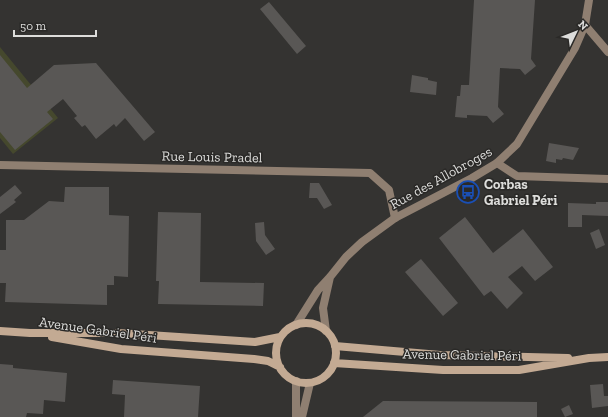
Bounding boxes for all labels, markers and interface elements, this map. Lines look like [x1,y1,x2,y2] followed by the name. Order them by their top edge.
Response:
[14,12,96,38] scale bar
[556,12,596,52] north arrow
[575,18,591,33] text: N
[20,19,47,33] text: 50 m
[387,143,495,213] street label: Rue des Allobroges
[161,148,263,166] street label: Rue Louis Pradel
[484,176,557,209] place label: Corbas Gabriel Péri
[455,179,481,205] bus stop icon: Corbas Gabriel Péri
[38,313,158,347] street label: Avenue Gabriel Péri
[402,345,522,365] street label: Avenue Gabriel Péri

